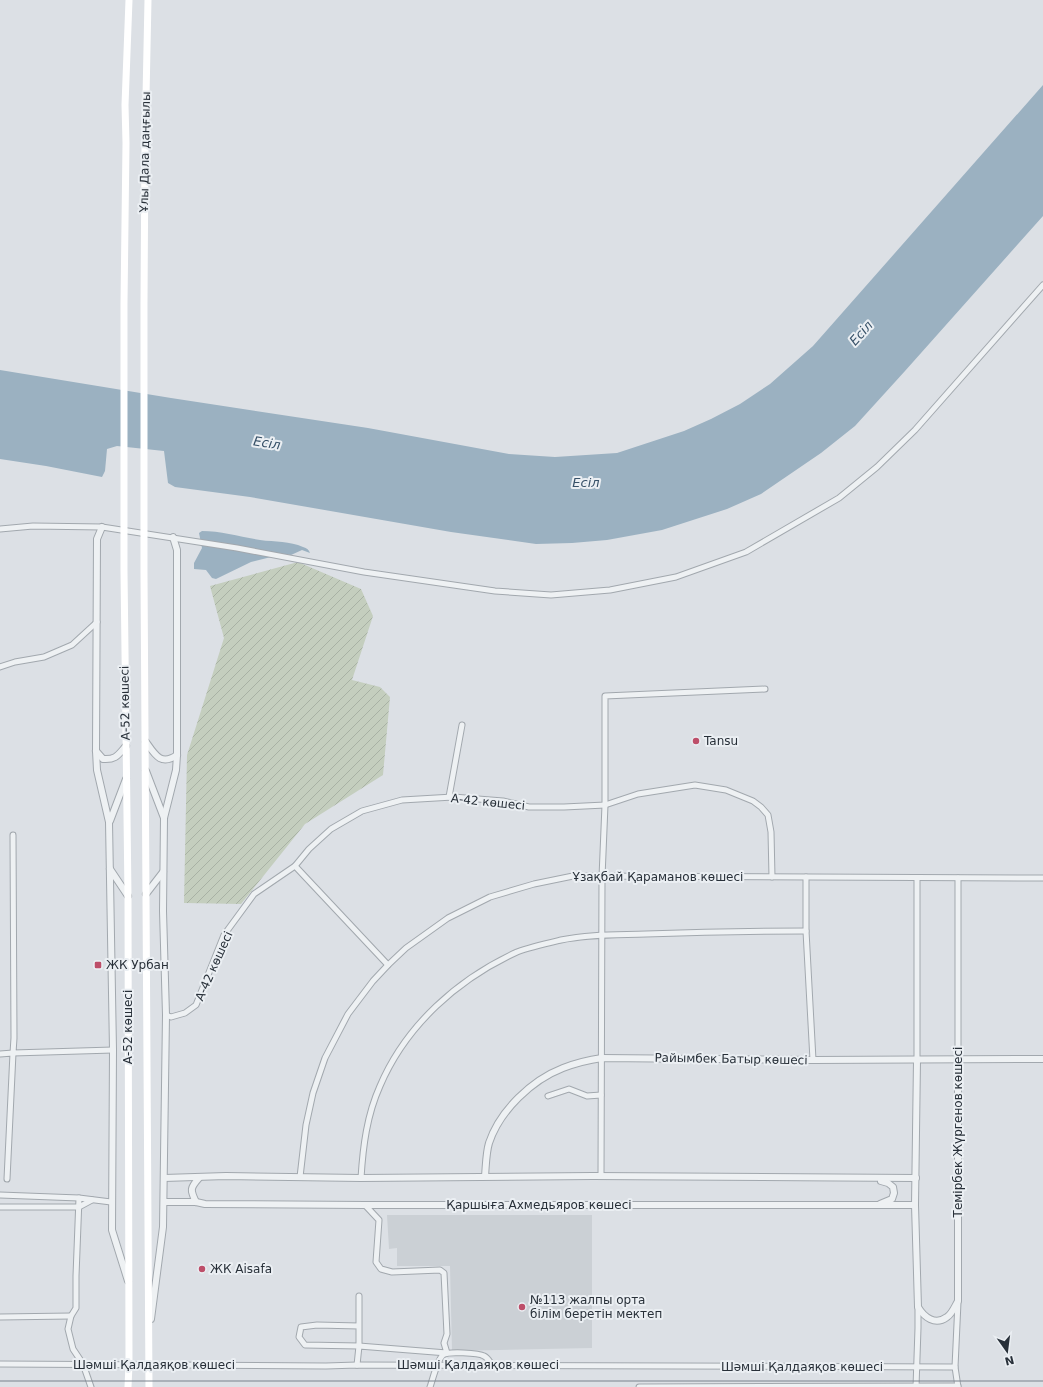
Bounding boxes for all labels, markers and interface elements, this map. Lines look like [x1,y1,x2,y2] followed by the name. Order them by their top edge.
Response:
[137,91,153,214] street label: Ұлы Дала даңғылы
[846,318,876,348] water label: Есіл
[252,433,282,453] water label: Есіл
[572,475,600,490] water label: Есіл
[117,666,133,740] street label: А-52 көшесі
[703,734,738,748] place label: Tansu
[691,736,701,746] marker: Tansu
[450,791,526,813] street label: А-42 көшесі
[572,870,743,884] street label: Ұзақбай Қараманов көшесі
[192,929,236,1003] street label: А-42 көшесі
[106,958,169,972] place label: ЖК Урбан
[93,960,103,970] marker: ЖК Урбан
[121,990,135,1064] street label: А-52 көшесі
[951,1047,965,1218] street label: Темірбек Жүргенов көшесі
[654,1051,808,1067] street label: Райымбек Батыр көшесі
[446,1198,632,1212] street label: Қаршыға Ахмедьяров көшесі
[210,1262,272,1276] place label: ЖК Aisafa
[197,1264,207,1274] marker: ЖК Aisafa
[530,1293,662,1321] place label: №113 жалпы орта білім беретін мектеп
[517,1302,527,1312] marker: №113 жалпы орта білім беретін мектеп
[987,1331,1027,1371] north arrow
[1003,1353,1015,1368] text: N
[73,1358,235,1372] street label: Шәмші Қалдаяқов көшесі
[397,1358,559,1372] street label: Шәмші Қалдаяқов көшесі
[721,1360,883,1374] street label: Шәмші Қалдаяқов көшесі

